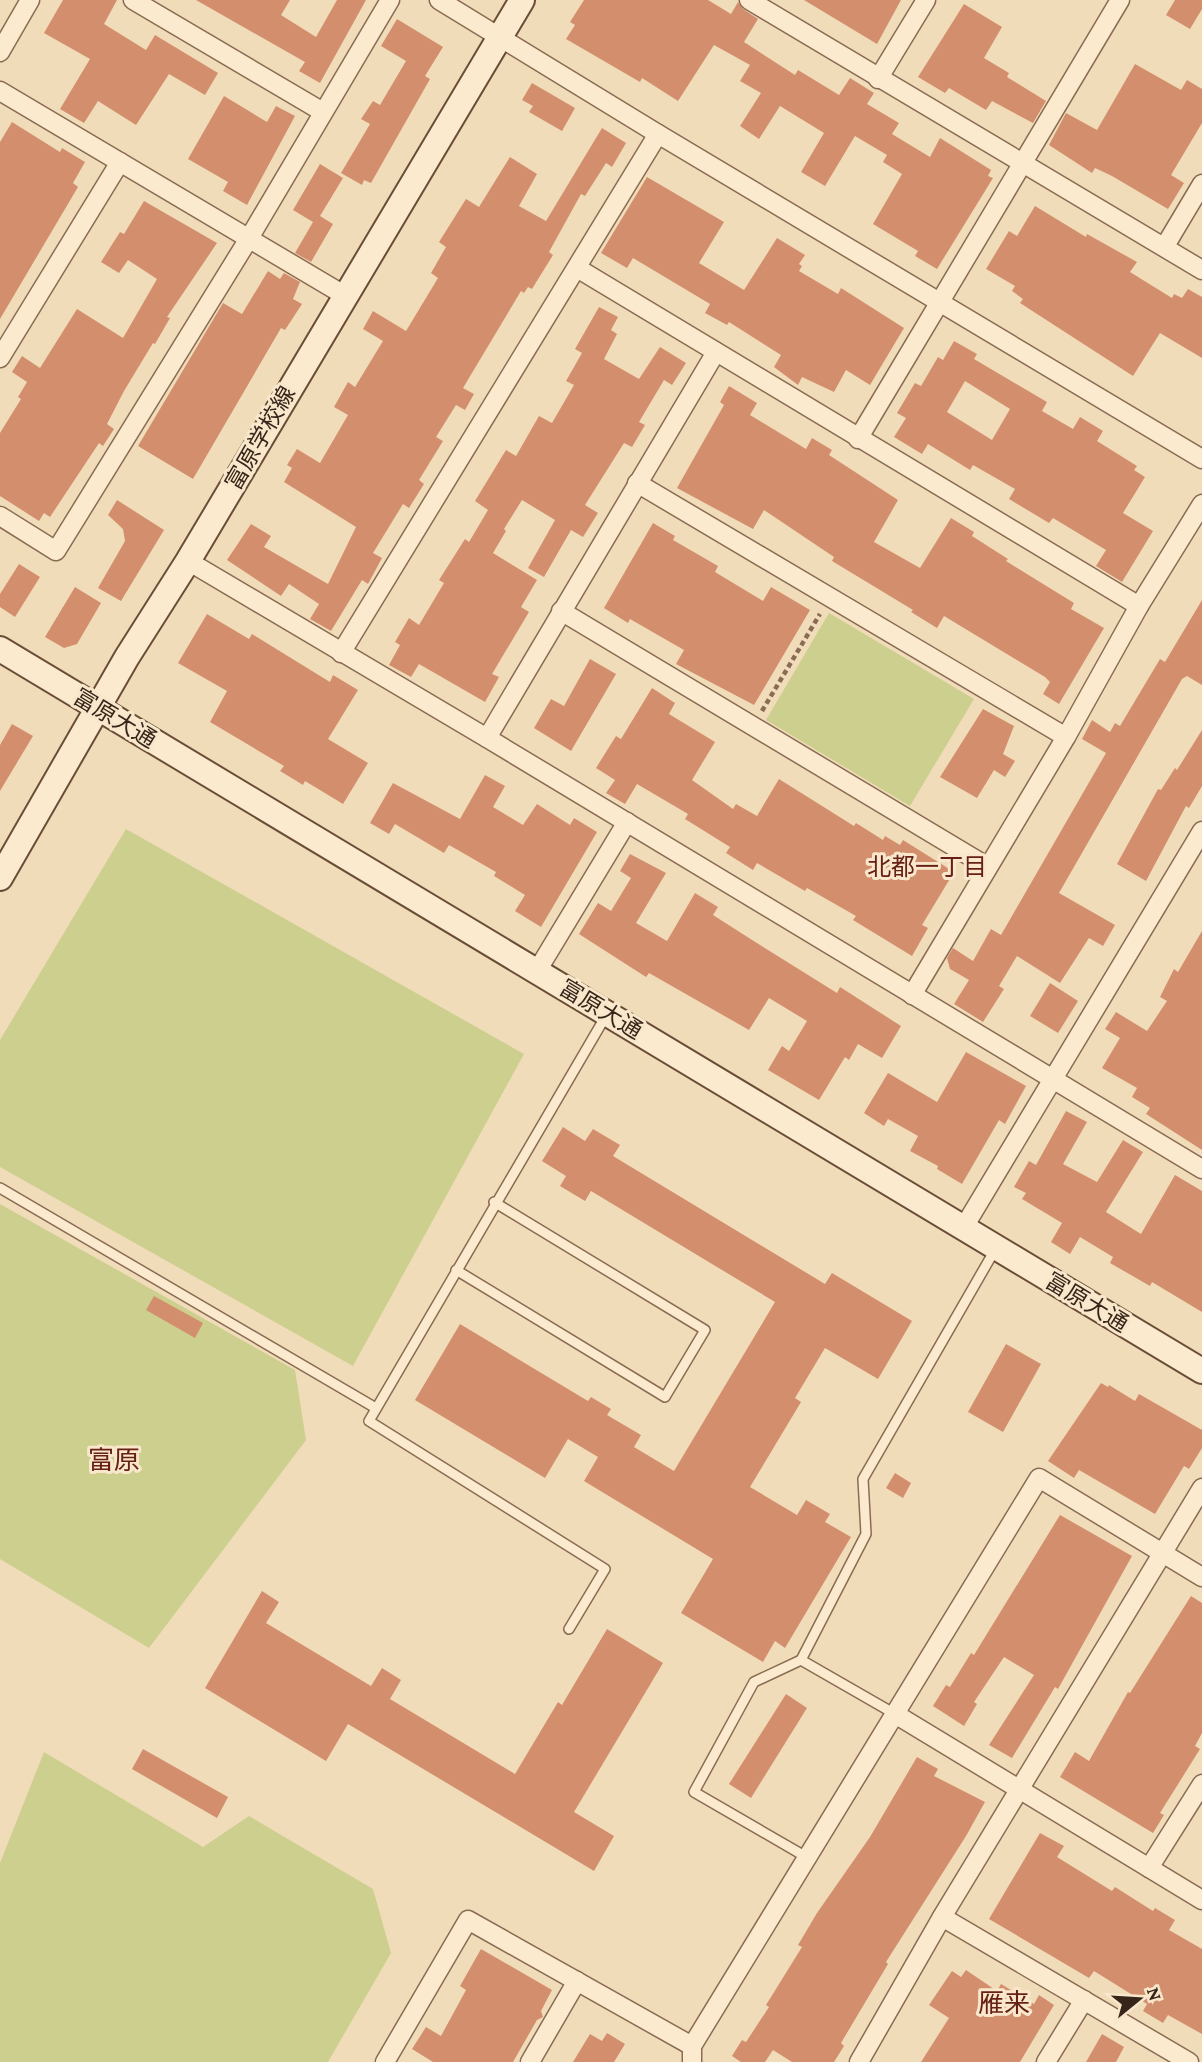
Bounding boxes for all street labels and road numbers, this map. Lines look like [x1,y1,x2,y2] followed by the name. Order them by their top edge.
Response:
[220,382,300,494] street label: 富原学校線
[69,683,161,753] street label: 富原大通
[555,974,647,1044] street label: 富原大通
[1041,1267,1133,1337] street label: 富原大通

